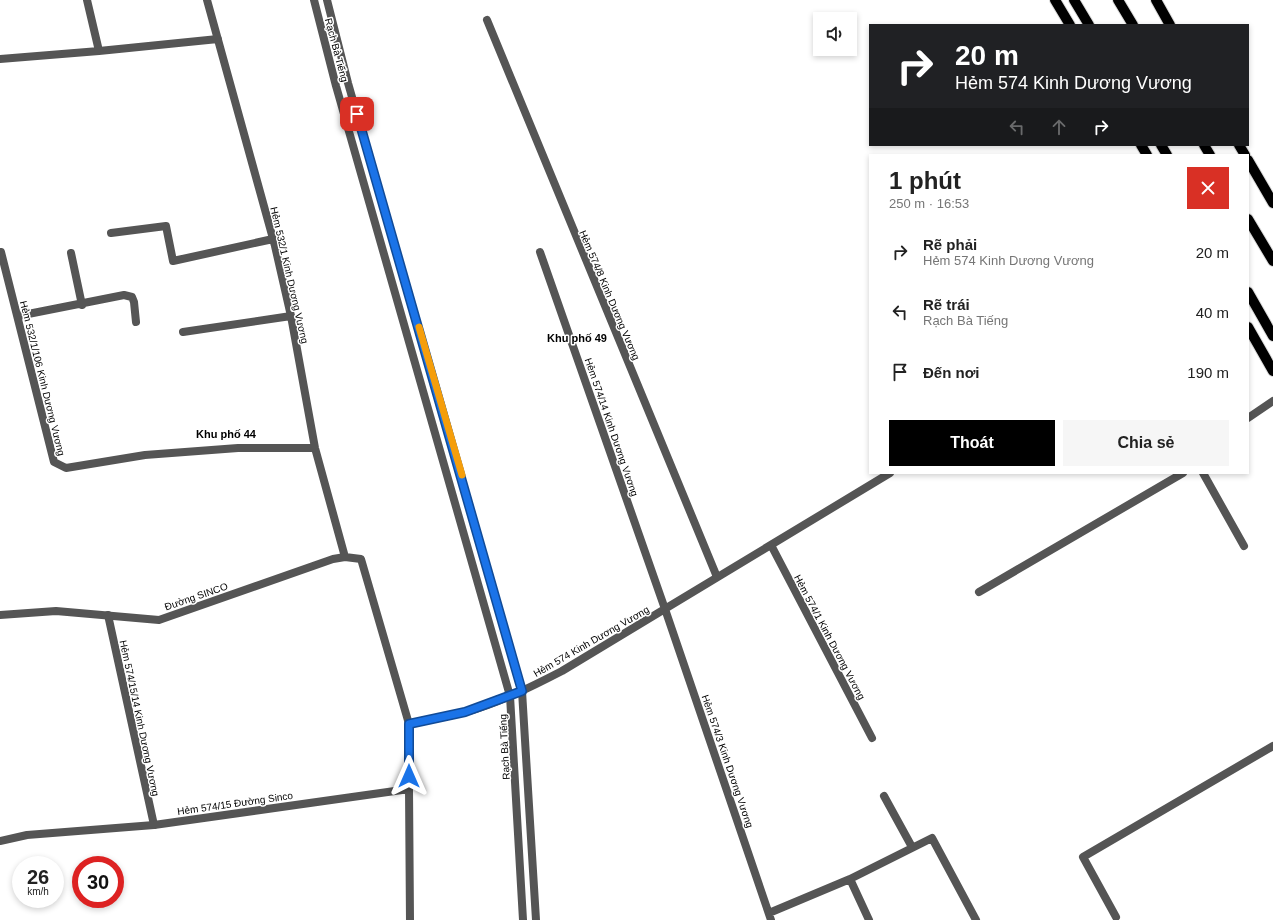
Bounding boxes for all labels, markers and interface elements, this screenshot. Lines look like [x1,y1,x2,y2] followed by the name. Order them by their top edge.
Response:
[813,12,857,56] map controls
[813,12,857,56] button: sound
[323,17,350,83] street label: Rạch Bà Tiếng
[889,40,941,92] icon: right
[955,40,1019,71] text: 20 m
[955,73,1192,93] text: Hẻm 574 Kinh Dương Vương
[340,97,374,131] pin
[346,103,368,125] icon: arrive
[1006,116,1028,138] icon: left
[1048,116,1070,138] icon: ahead
[1090,116,1112,138] icon: right
[889,167,961,194] text: 1 phút
[1187,167,1229,209] button: close
[889,196,969,211] text: 250 m · 16:53
[268,206,311,345] street label: Hẻm 532/1 Kinh Dương Vương
[577,229,642,362] street label: Hẻm 574/8 Kinh Dương Vương
[923,236,977,253] text: Rẽ phải
[889,241,911,263] icon: right
[1196,244,1229,261] text: 20 m
[923,253,1094,268] text: Hẻm 574 Kinh Dương Vương
[923,296,970,313] text: Rẽ trái
[18,299,67,457] street label: Hẻm 532/1/106 Kinh Dương Vương
[889,301,911,323] icon: left
[1196,304,1229,321] text: 40 m
[923,313,1008,328] text: Rạch Bà Tiếng
[547,332,607,344] district label: Khu phố 49
[583,357,640,498] street label: Hẻm 574/14 Kinh Dương Vương
[889,361,911,383] icon: arrive
[923,364,980,381] text: Đến nơi
[1187,364,1229,381] text: 190 m
[889,420,1055,466] button: Thoát
[1063,420,1229,466] button: Chia sẻ
[196,428,257,440] district label: Khu phố 44
[792,573,867,702] street label: Hẻm 574/1 Kinh Dương Vương
[163,580,229,612] street label: Đường SINCO
[532,604,651,679] street label: Hẻm 574 Kinh Dương Vương
[118,639,161,797] street label: Hẻm 574/15/14 Kinh Dương Vương
[700,693,756,829] street label: Hẻm 574/3 Kinh Dương Vương
[497,714,512,780] street label: Rạch Bà Tiếng
[388,755,430,797] position arrow
[177,790,294,817] street label: Hẻm 574/15 Đường Sinco
[72,856,124,908] speed limit sign: 30
[27,866,49,888] text: 26
[27,886,49,897] text: km/h

